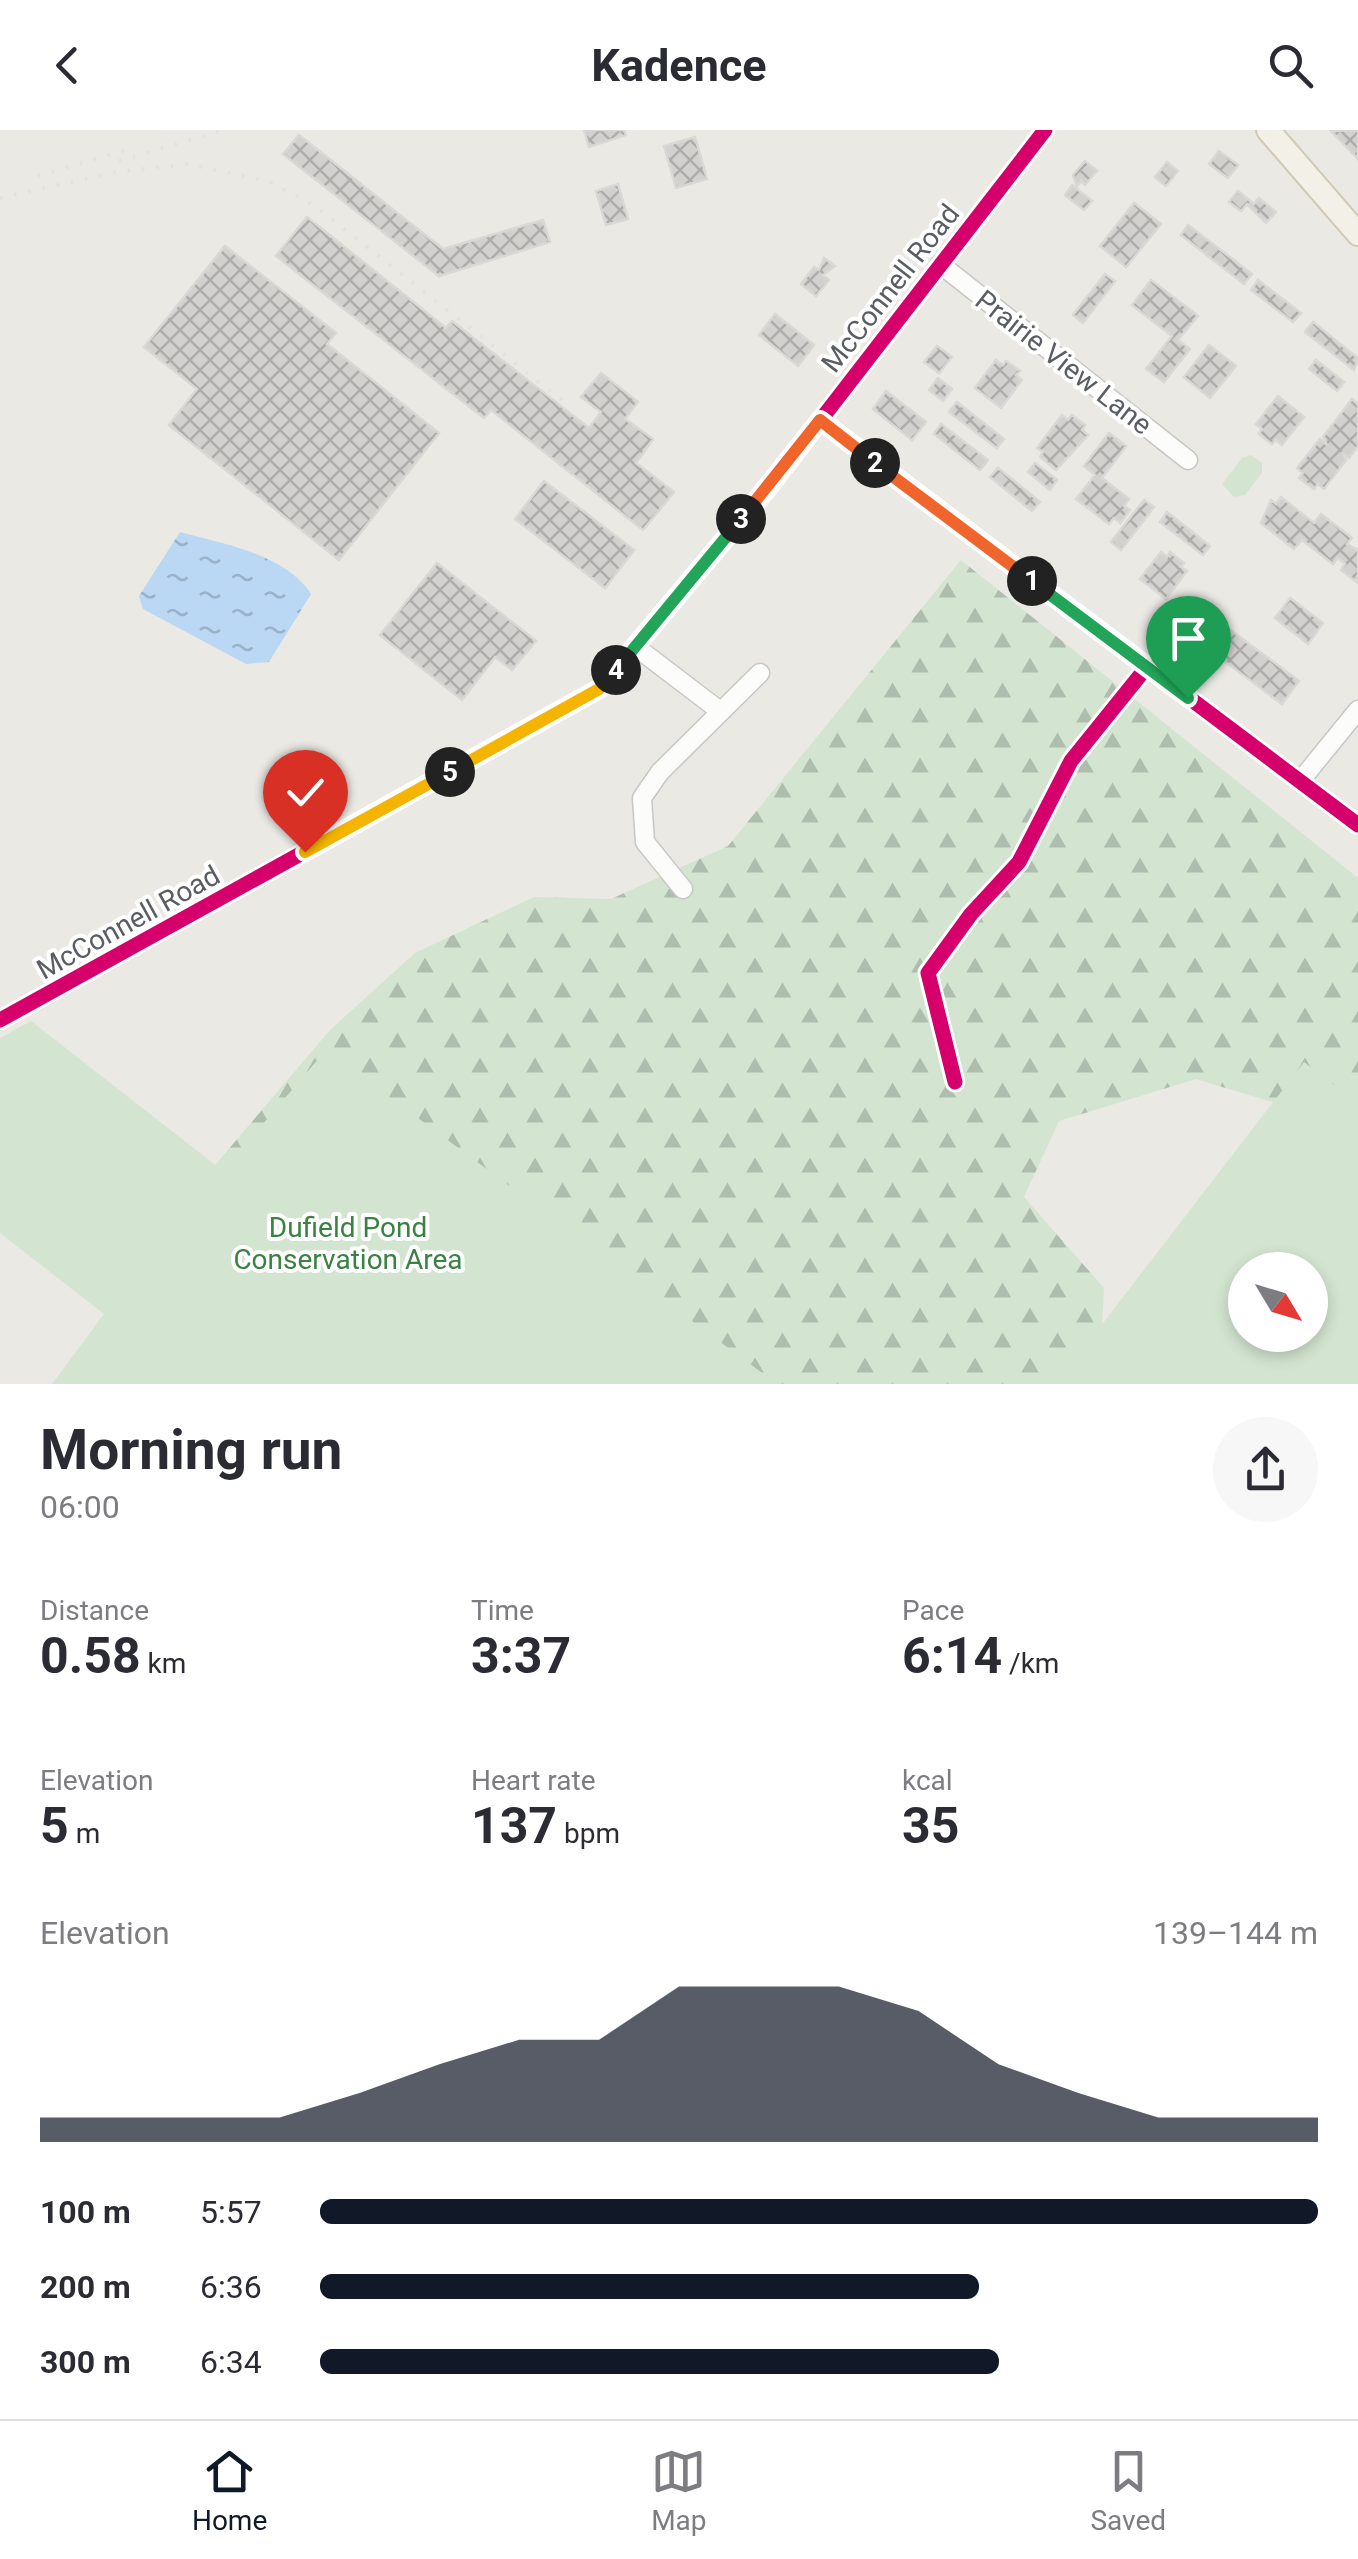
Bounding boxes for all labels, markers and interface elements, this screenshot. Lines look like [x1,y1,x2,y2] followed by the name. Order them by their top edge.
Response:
[40,38,95,93] icon: back
[1263,38,1318,93] icon: search
[591,39,767,92] text: Kadence
[815,198,966,379] street label: McConnell Road
[969,283,1158,442] street label: Prairie View Lane
[850,438,900,488] pin: 2
[867,446,883,479] text: 2
[716,494,766,544] pin: 3
[733,502,749,535] text: 3
[1007,556,1057,606] pin: 1
[1024,564,1040,597] text: 1
[1146,596,1231,699] pin
[1161,611,1216,666] icon: arrive
[591,645,641,695] pin: 4
[608,653,624,686] text: 4
[425,747,475,797] pin: 5
[263,750,348,853] pin
[442,755,458,788] text: 5
[278,765,333,820] icon: check
[31,859,225,986] street label: McConnell Road
[233,1211,463,1276] park label: Dufield Pond Conservation Area
[1228,1252,1328,1352] north arrow
[1228,1252,1328,1352] map controls
[1213,1417,1318,1522] button: share
[40,1418,342,1482] text: Morning run
[40,1488,120,1526] text: 06:00
[40,1594,149,1627] text: Distance
[471,1594,534,1627] text: Time
[902,1594,964,1627] text: Pace
[40,1627,141,1685] text: 0.58
[471,1627,571,1685] text: 3:37
[902,1627,1002,1685] text: 6:14
[141,1647,186,1680] text: km
[1002,1647,1059,1680] text: /km
[40,1764,153,1797] text: Elevation
[471,1764,596,1797] text: Heart rate
[902,1764,953,1797] text: kcal
[40,1797,69,1855] text: 5
[471,1797,557,1855] text: 137
[902,1797,959,1855] text: 35
[69,1817,100,1850] text: m
[557,1817,620,1850] text: bpm
[40,1914,170,1952] text: Elevation
[1153,1914,1318,1952] text: 139–144 m
[40,2193,131,2231] text: 100 m
[200,2193,262,2231] text: 5:57
[40,2268,131,2306] text: 200 m
[200,2268,262,2306] text: 6:36
[40,2343,131,2381] text: 300 m
[200,2343,262,2381] text: 6:34
[192,2444,267,2537] tab: Home
[651,2444,707,2537] tab: Map
[1090,2444,1166,2537] tab: Saved

